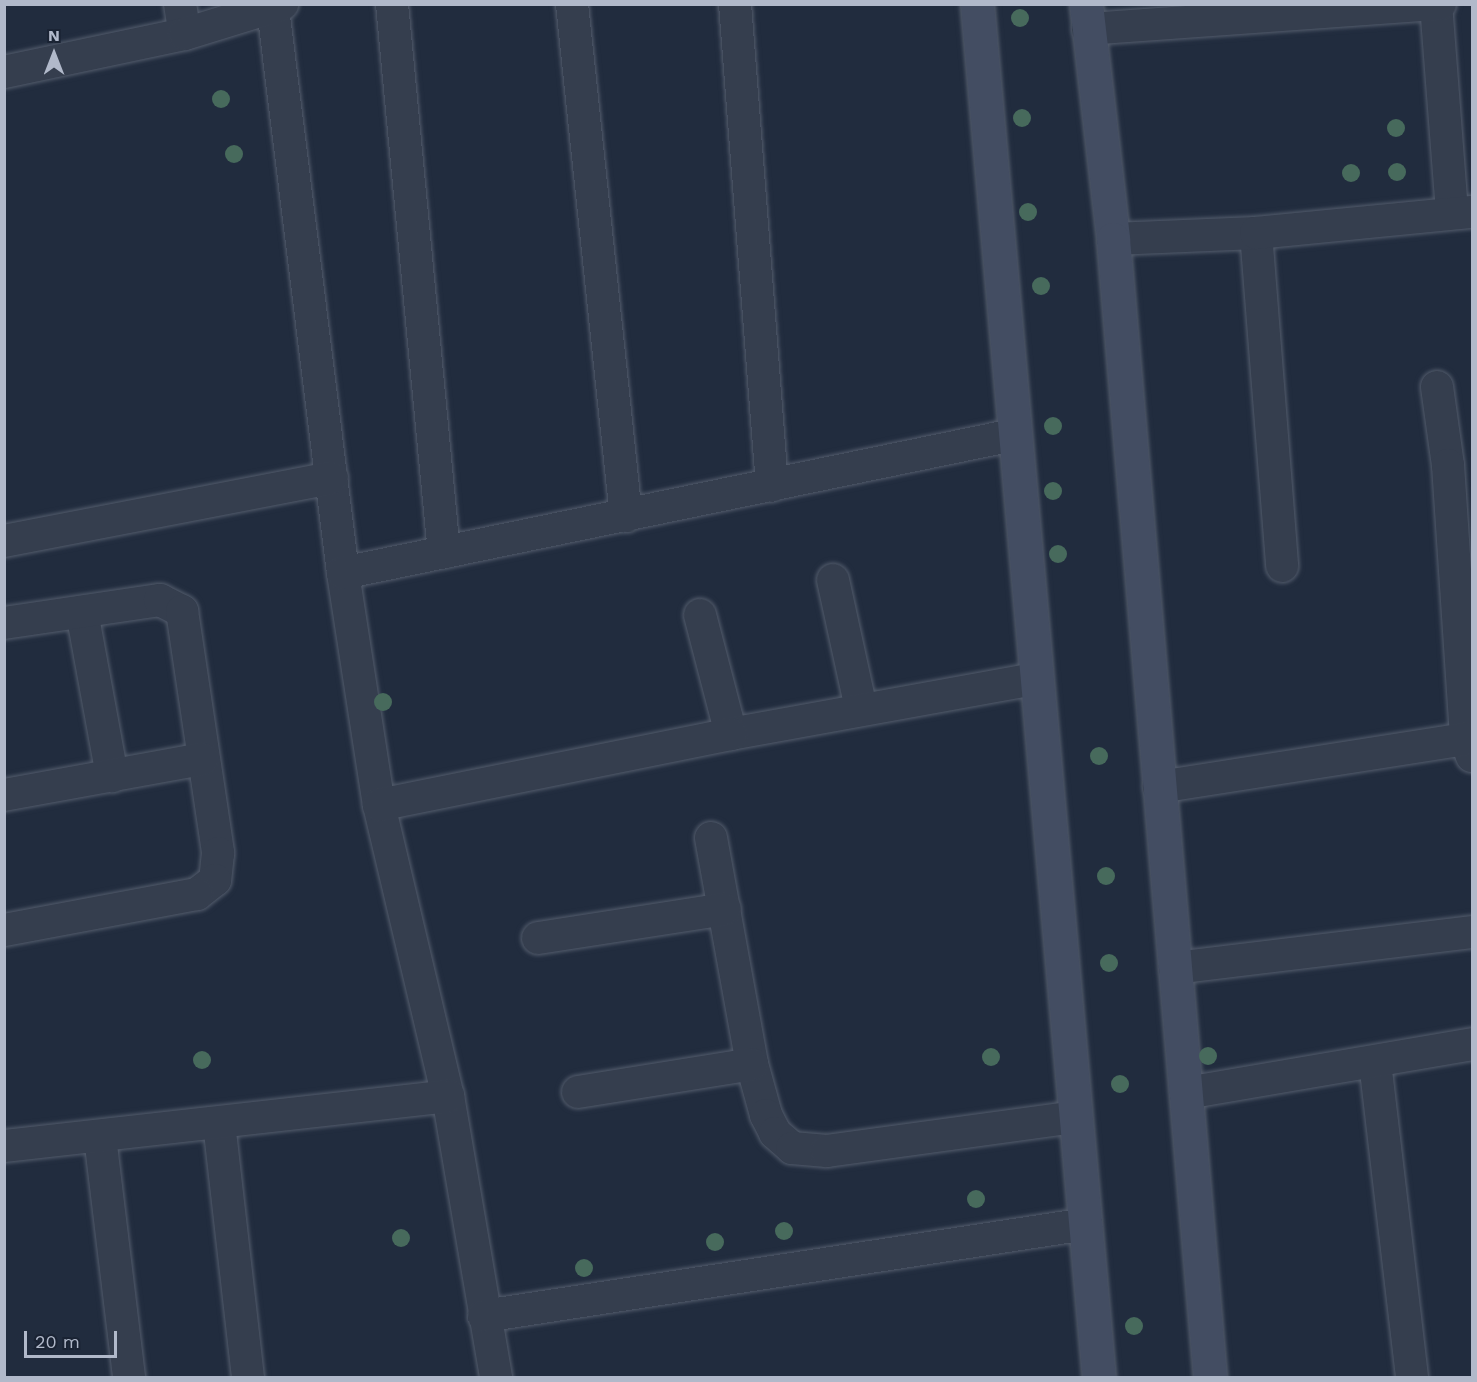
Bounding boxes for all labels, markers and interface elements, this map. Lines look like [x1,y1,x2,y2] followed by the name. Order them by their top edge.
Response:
[24,24,84,84] north arrow
[48,26,60,45] text: N
[27,1319,120,1357] scale bar
[35,1331,80,1352] text: 20 m

